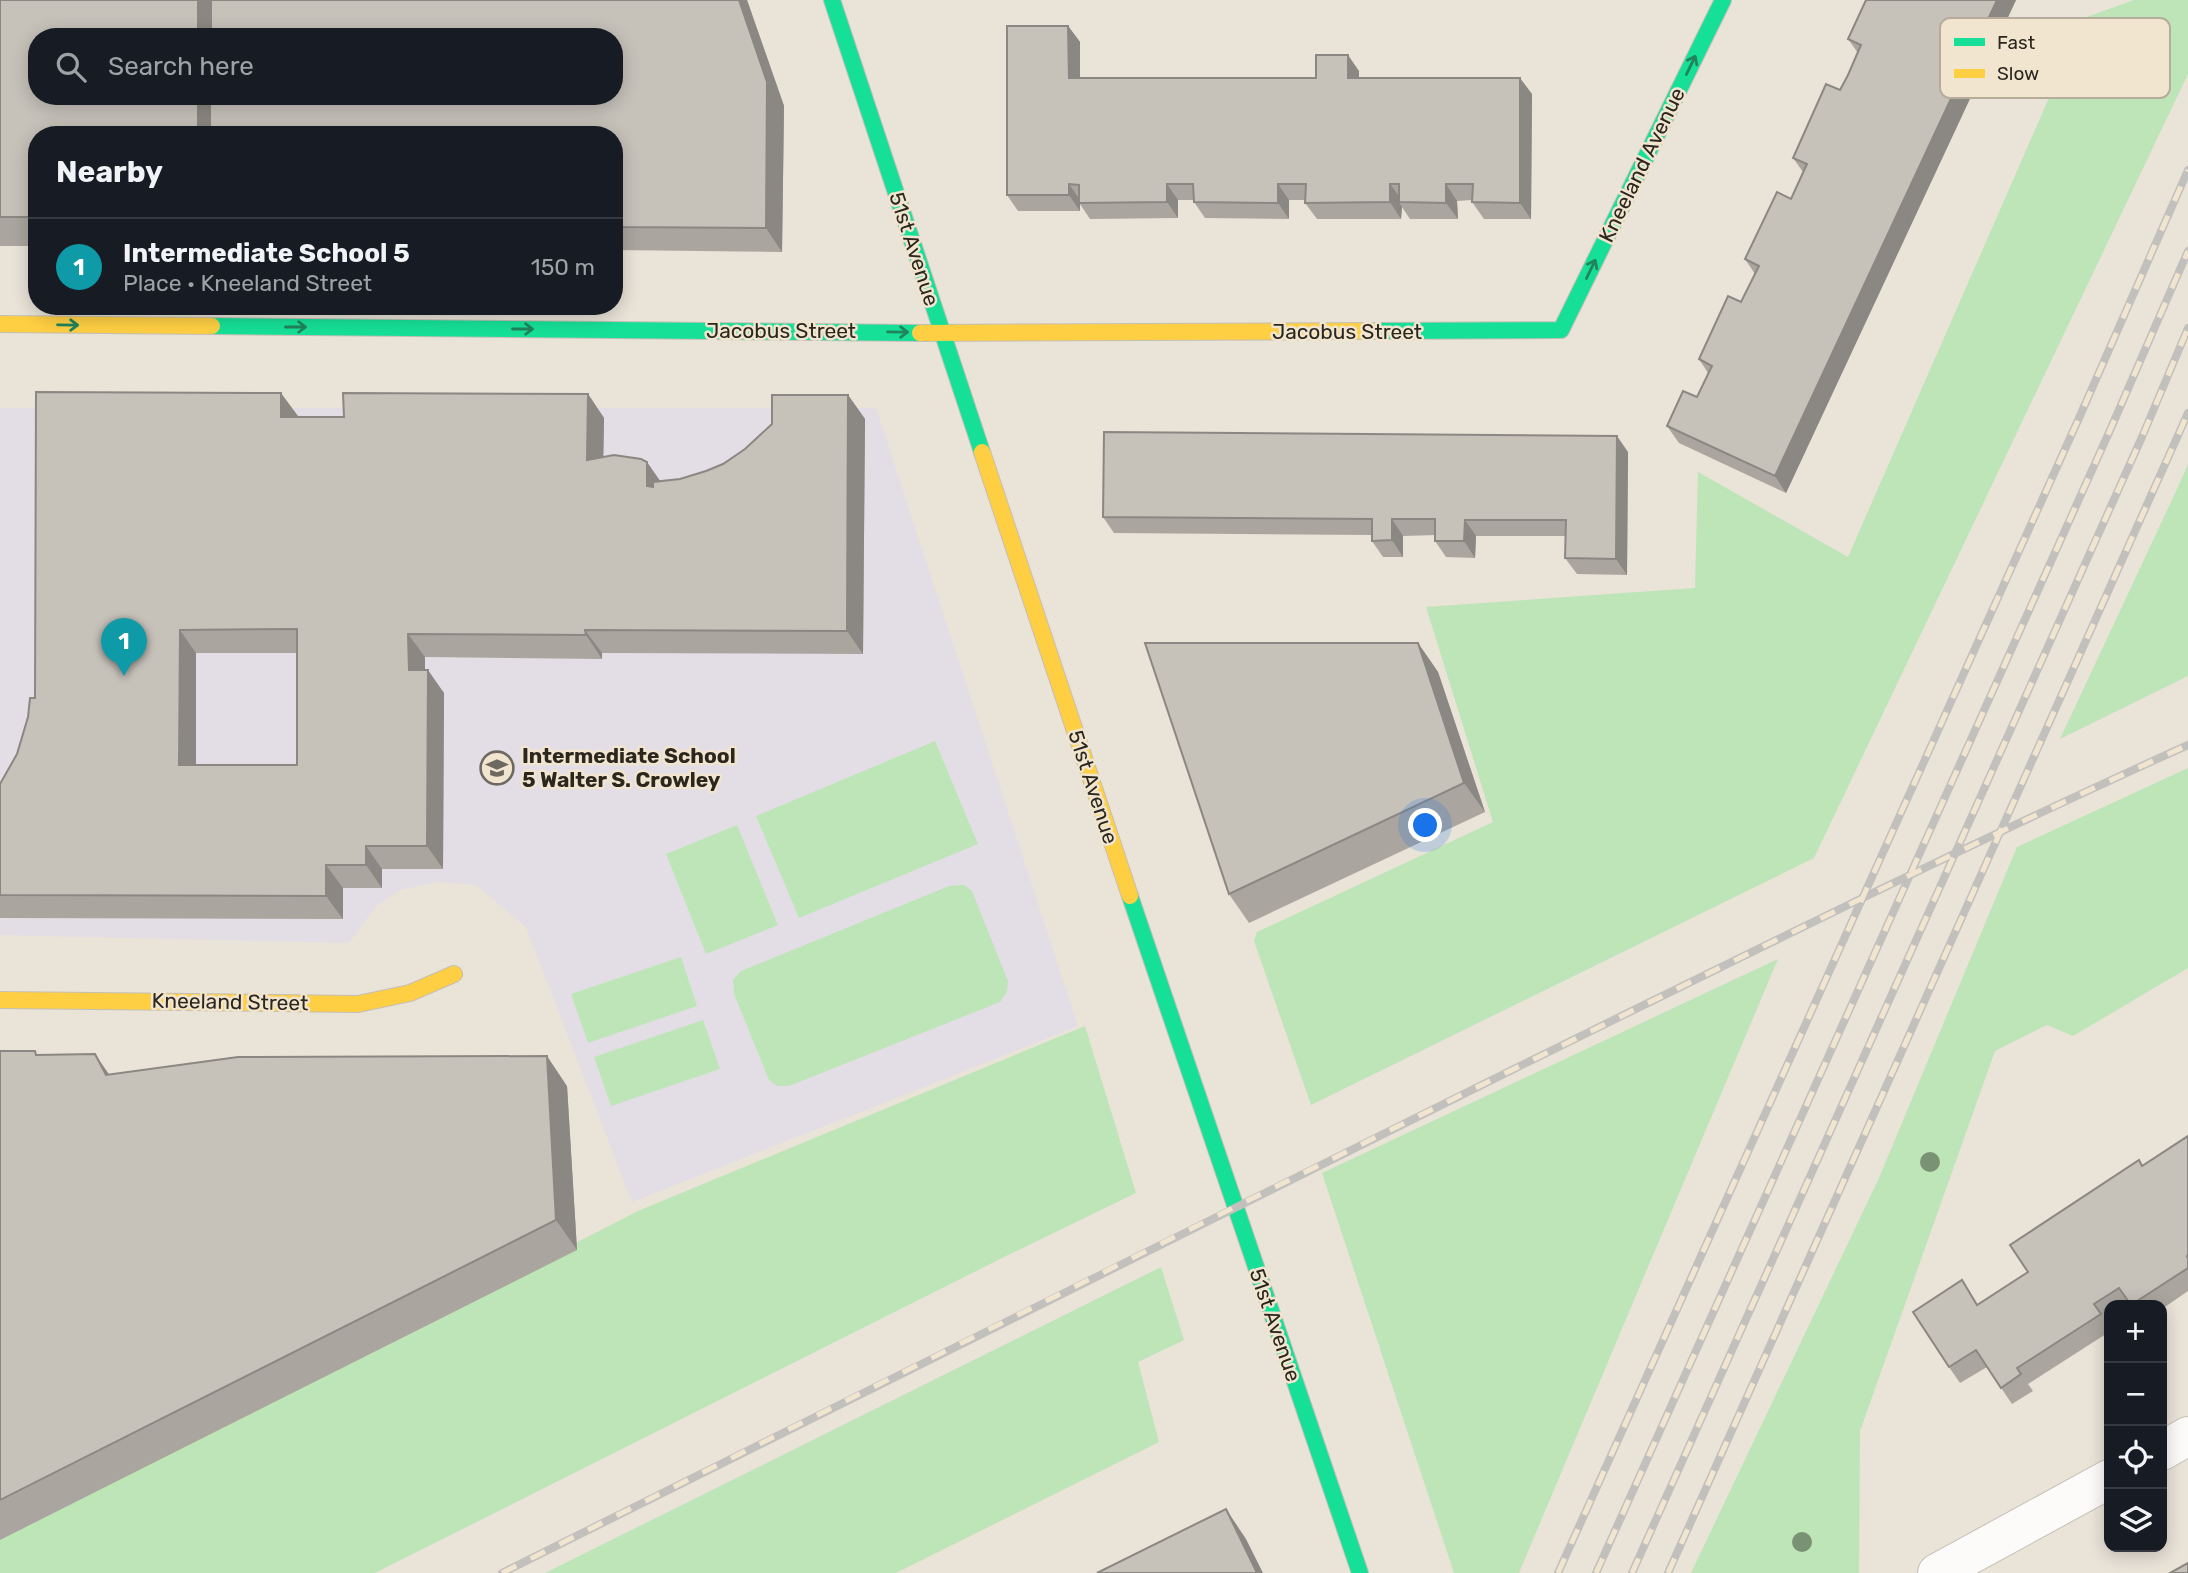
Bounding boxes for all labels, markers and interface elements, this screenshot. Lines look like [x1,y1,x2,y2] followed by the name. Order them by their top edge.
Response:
[1940,18,2170,98] legend
[28,28,623,105] search box
[1997,31,2036,54] text: Fast
[52,48,90,86] icon: search
[108,51,254,82] text: Search here
[1685,55,1699,76] one-way arrow
[1997,62,2039,85] text: Slow
[1593,83,1690,246] street label: Kneeland Avenue
[56,154,163,190] text: Nearby
[884,189,945,309] street label: 51st Avenue
[123,238,410,269] text: Intermediate School 5
[73,253,85,281] text: 1
[531,253,595,281] text: 150 m
[1585,259,1599,280] one-way arrow
[123,269,372,297] text: Place · Kneeland Street
[56,318,79,332] one-way arrow
[706,318,856,343] street label: Jacobus Street
[1272,319,1422,344] street label: Jacobus Street
[284,320,307,334] one-way arrow
[511,322,534,336] one-way arrow
[886,325,909,339] one-way arrow
[101,618,147,676] pin: 1
[1063,727,1124,847] street label: 51st Avenue
[522,743,736,792] place label: Intermediate School 5 Walter S. Crowley
[478,749,516,787] school or university icon: Intermediate School 5 Walter S. Crowley
[1408,808,1442,842] your location
[151,988,309,1015] street label: Kneeland Street
[1244,1265,1307,1385] street label: 51st Avenue
[2104,1300,2167,1552] map controls
[2104,1300,2167,1363] button: +
[2104,1363,2167,1426] button: −
[2104,1426,2167,1489] button: locate
[2104,1489,2167,1552] button: layers

